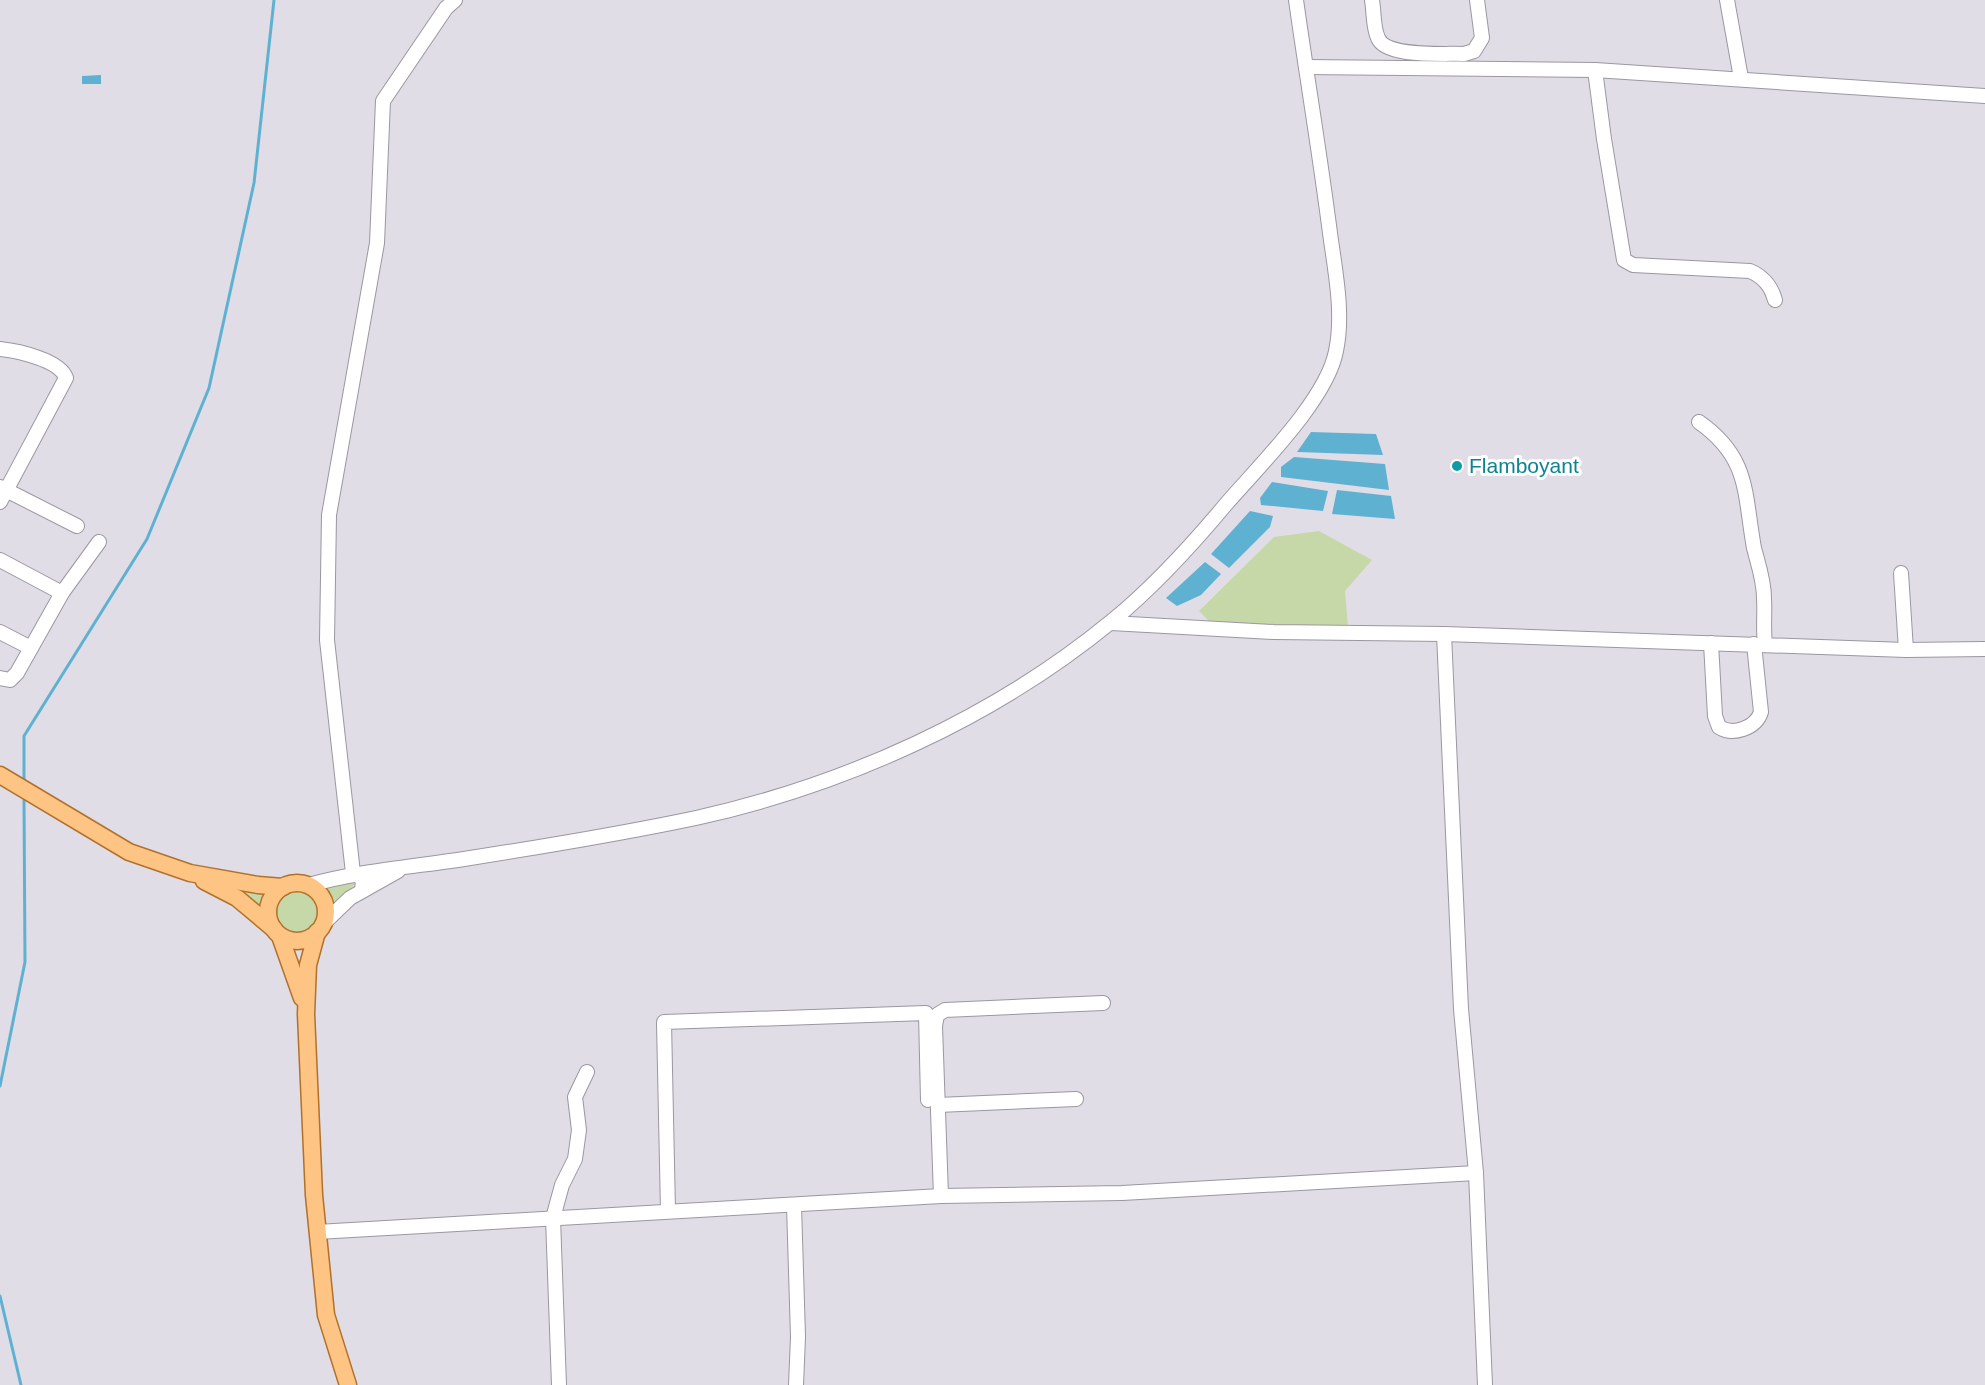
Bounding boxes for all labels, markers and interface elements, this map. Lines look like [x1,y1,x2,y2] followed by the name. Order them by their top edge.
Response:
[1469,454,1579,477] place label: Flamboyant
[1450,459,1464,473] marker: Flamboyant

